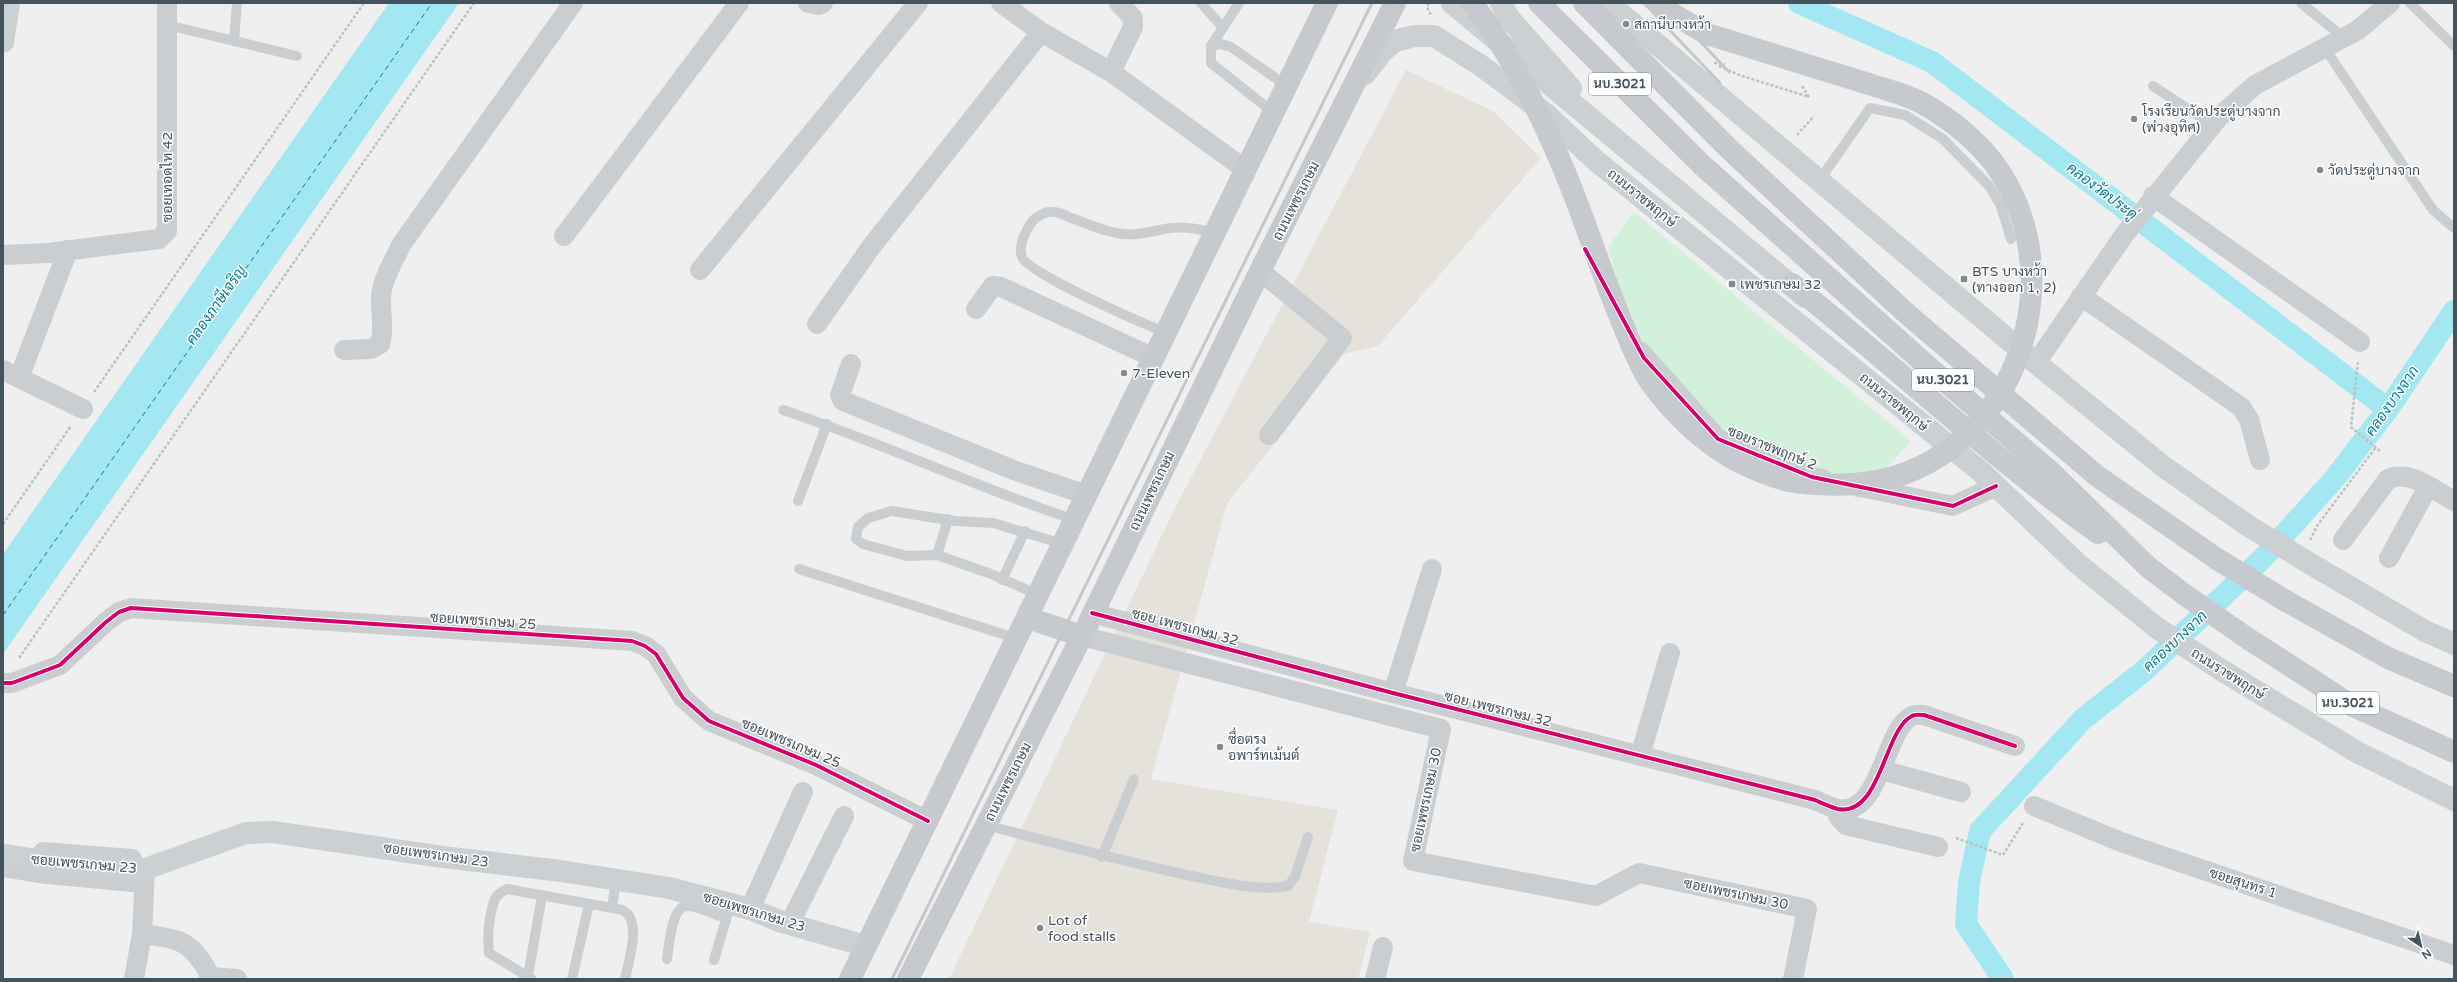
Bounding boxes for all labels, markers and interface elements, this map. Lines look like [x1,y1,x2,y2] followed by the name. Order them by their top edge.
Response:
[1634,15,1711,33] place label: สถานีบางหว้า
[1621,19,1631,29] marker: สถานีบางหว้า
[1589,73,1651,95] road number: นบ.3021
[2141,102,2280,137] place label: โรงเรียนวัดประดู่บางจาก (พ่วงอุทิศ)
[2129,114,2139,124] marker: โรงเรียนวัดประดู่บางจาก (พ่วงอุทิศ)
[159,132,176,222] street label: ซอยเทอดไท 42
[2062,158,2142,225] water label: คลองวัดประดู่
[1269,159,1323,243] street label: ถนนเพชรเกษม
[2328,162,2420,180] place label: วัดประดู่บางจาก
[1604,164,1681,231] street label: ถนนราชพฤกษ์
[2315,165,2325,175] marker: วัดประดู่บางจาก
[181,261,250,348] water label: คลองภาษีเจริญ
[1972,262,2056,296] place label: BTS บางหว้า (ทางออก 1, 2)
[1959,274,1969,284] marker: BTS บางหว้า (ทางออก 1, 2)
[1740,276,1821,293] place label: เพชรเกษม 32
[1727,279,1737,289] marker: เพชรเกษม 32
[2361,363,2423,439] water label: คลองบางจาก
[1132,365,1190,382] place label: 7-Eleven
[1119,368,1129,378] marker: 7-Eleven
[1856,368,1933,435] street label: ถนนราชพฤกษ์
[1912,369,1974,391] road number: นบ.3021
[1725,421,1820,474] street label: ซอยราชพฤกษ์ 2
[1125,449,1179,533] street label: ถนนเพชรเกษม
[1130,605,1240,649] street label: ซอย เพชรเกษม 32
[2139,607,2211,675] water label: คลองบางจาก
[429,609,537,633] street label: ซอยเพชรเกษม 25
[2188,644,2269,704] street label: ถนนราชพฤกษ์
[1443,687,1553,731] street label: ซอย เพชรเกษม 32
[2317,692,2379,714] road number: นบ.3021
[739,714,843,772] street label: ซอยเพชรเกษม 25
[1228,727,1299,764] place label: ซื่อตรง อพาร์ทเม้นต์
[981,740,1035,824] street label: ถนนเพชรเกษม
[1215,742,1225,752] marker: ซื่อตรง อพาร์ทเม้นต์
[1407,746,1445,854] street label: ซอยเพชรเกษม 30
[382,839,490,871] street label: ซอยเพชรเกษม 23
[30,851,138,877] street label: ซอยเพชรเกษม 23
[2207,864,2279,903] street label: ซอยสุนทร 1
[1682,875,1790,913] street label: ซอยเพชรเกษม 30
[701,888,807,936] street label: ซอยเพชรเกษม 23
[1048,912,1116,945] place label: Lot of food stalls
[1035,923,1045,933] marker: Lot of food stalls
[2401,926,2441,966] north arrow
[2419,946,2434,962] text: N

